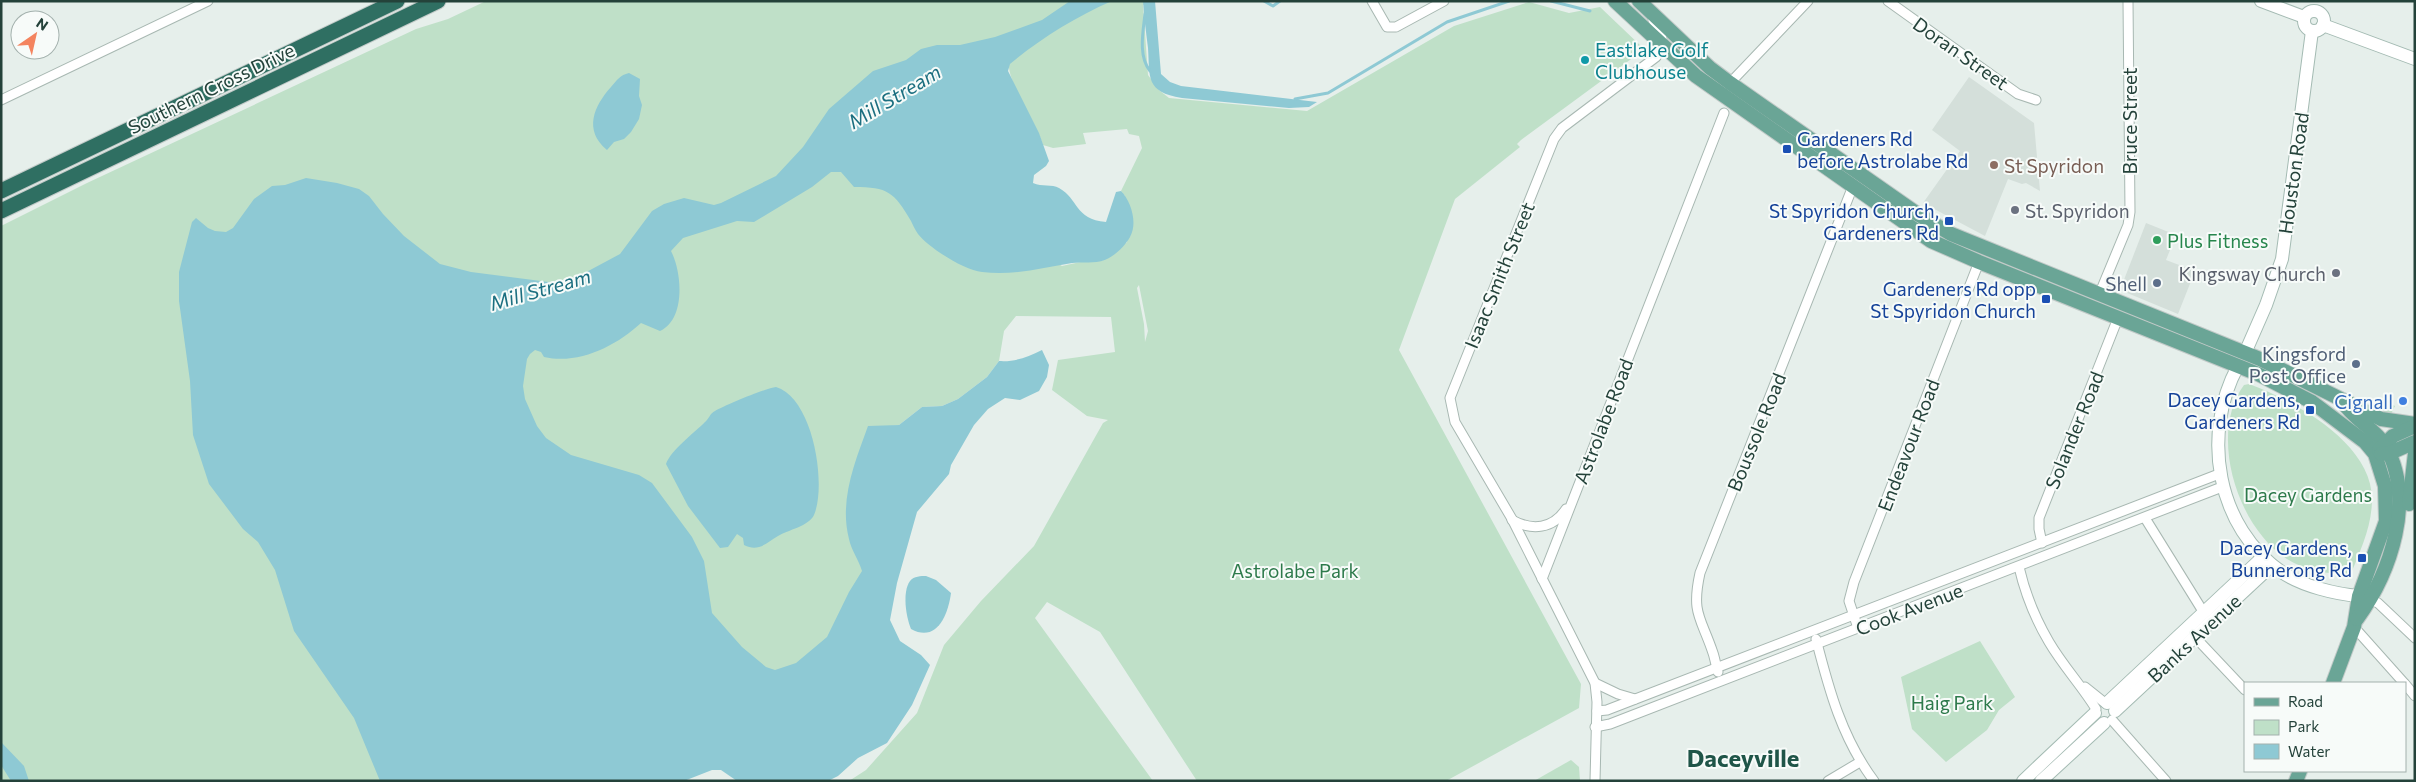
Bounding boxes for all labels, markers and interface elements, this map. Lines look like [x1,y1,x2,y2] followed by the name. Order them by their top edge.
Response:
[10,10,60,60] north arrow
[1909,12,2013,94] street label: Doran Street
[33,14,52,34] text: N
[124,38,298,138] street label: Southern Cross Drive
[1595,38,1709,83] place label: Eastlake Golf Clubhouse
[1579,54,1591,66] marker: Eastlake Golf Clubhouse
[843,59,945,133] water label: Mill Stream
[2118,67,2141,175] street label: Bruce Street
[2273,111,2313,235] street label: Houston Road
[1797,127,1968,172] place label: Gardeners Rd before Astrolabe Rd
[1781,143,1793,155] marker: Gardeners Rd before Astrolabe Rd
[2004,154,2104,177] place label: St Spyridon
[1988,159,2000,171] marker: St Spyridon
[1459,198,1539,351] street label: Isaac Smith Street
[1769,199,1939,244] place label: St Spyridon Church, Gardeners Rd
[2025,199,2130,222] place label: St. Spyridon
[2009,204,2021,216] marker: St. Spyridon
[1943,215,1955,227] marker: St Spyridon Church, Gardeners Rd
[2167,229,2268,252] place label: Plus Fitness
[2151,234,2163,246] marker: Plus Fitness
[2178,262,2326,285] place label: Kingsway Church
[487,263,593,315] water label: Mill Stream
[2330,267,2342,279] marker: Kingsway Church
[2105,272,2147,295] place label: Shell
[1870,277,2036,322] place label: Gardeners Rd opp St Spyridon Church
[2151,277,2163,289] marker: Shell
[2040,293,2052,305] marker: Gardeners Rd opp St Spyridon Church
[2249,342,2346,387] place label: Kingsford Post Office
[1569,355,1637,487] street label: Astrolabe Road
[2350,358,2362,370] marker: Kingsford Post Office
[2040,368,2108,492] street label: Solander Road
[1722,369,1790,495] street label: Boussole Road
[1872,376,1944,514] street label: Endeavour Road
[2168,388,2300,433] place label: Dacey Gardens, Gardeners Rd
[2334,390,2393,413] place label: Cignall
[2397,395,2409,407] marker: Cignall
[2304,404,2316,416] marker: Dacey Gardens, Gardeners Rd
[2244,483,2372,506] park label: Dacey Gardens
[2220,536,2352,581] place label: Dacey Gardens, Bunnerong Rd
[2356,552,2368,564] marker: Dacey Gardens, Bunnerong Rd
[1231,559,1359,582] park label: Astrolabe Park
[1852,578,1966,640] street label: Cook Avenue
[2143,589,2245,687] street label: Banks Avenue
[2244,682,2406,772] legend
[1911,691,1993,714] park label: Haig Park
[2288,692,2323,710] text: Road
[2288,717,2319,735] text: Park
[2288,742,2330,760] text: Water
[1687,743,1799,772] district label: Daceyville

